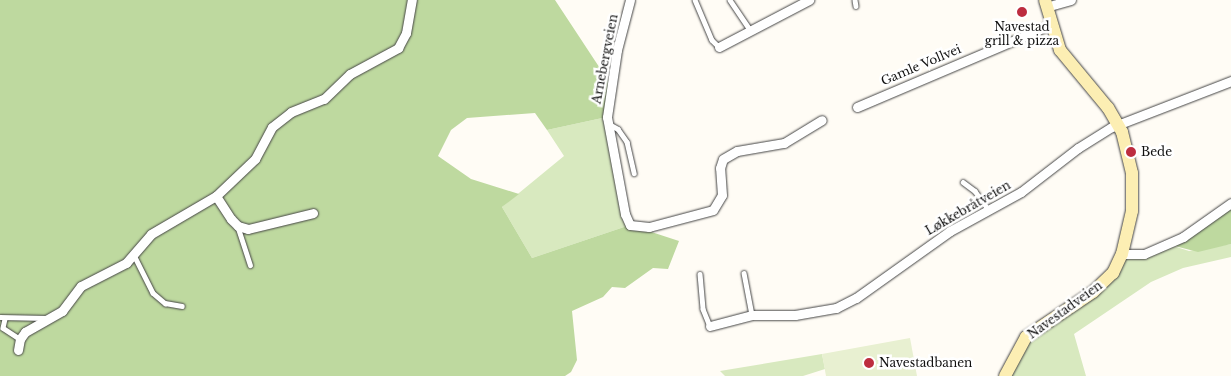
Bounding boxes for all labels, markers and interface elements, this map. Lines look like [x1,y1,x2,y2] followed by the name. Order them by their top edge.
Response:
[1016,6,1028,18] marker: Navestad grill & pizza
[589,13,621,105] street label: Arnebergveien
[985,20,1059,48] place label: Navestad grill & pizza
[879,42,963,88] street label: Gamle Vollvei
[1141,145,1172,159] place label: Bede
[1125,146,1137,158] marker: Bede
[923,178,1013,238] street label: Løkkebråtveien
[1025,278,1105,342] street label: Navestadveien
[879,356,972,370] place label: Navestadbanen
[863,357,875,369] marker: Navestadbanen

